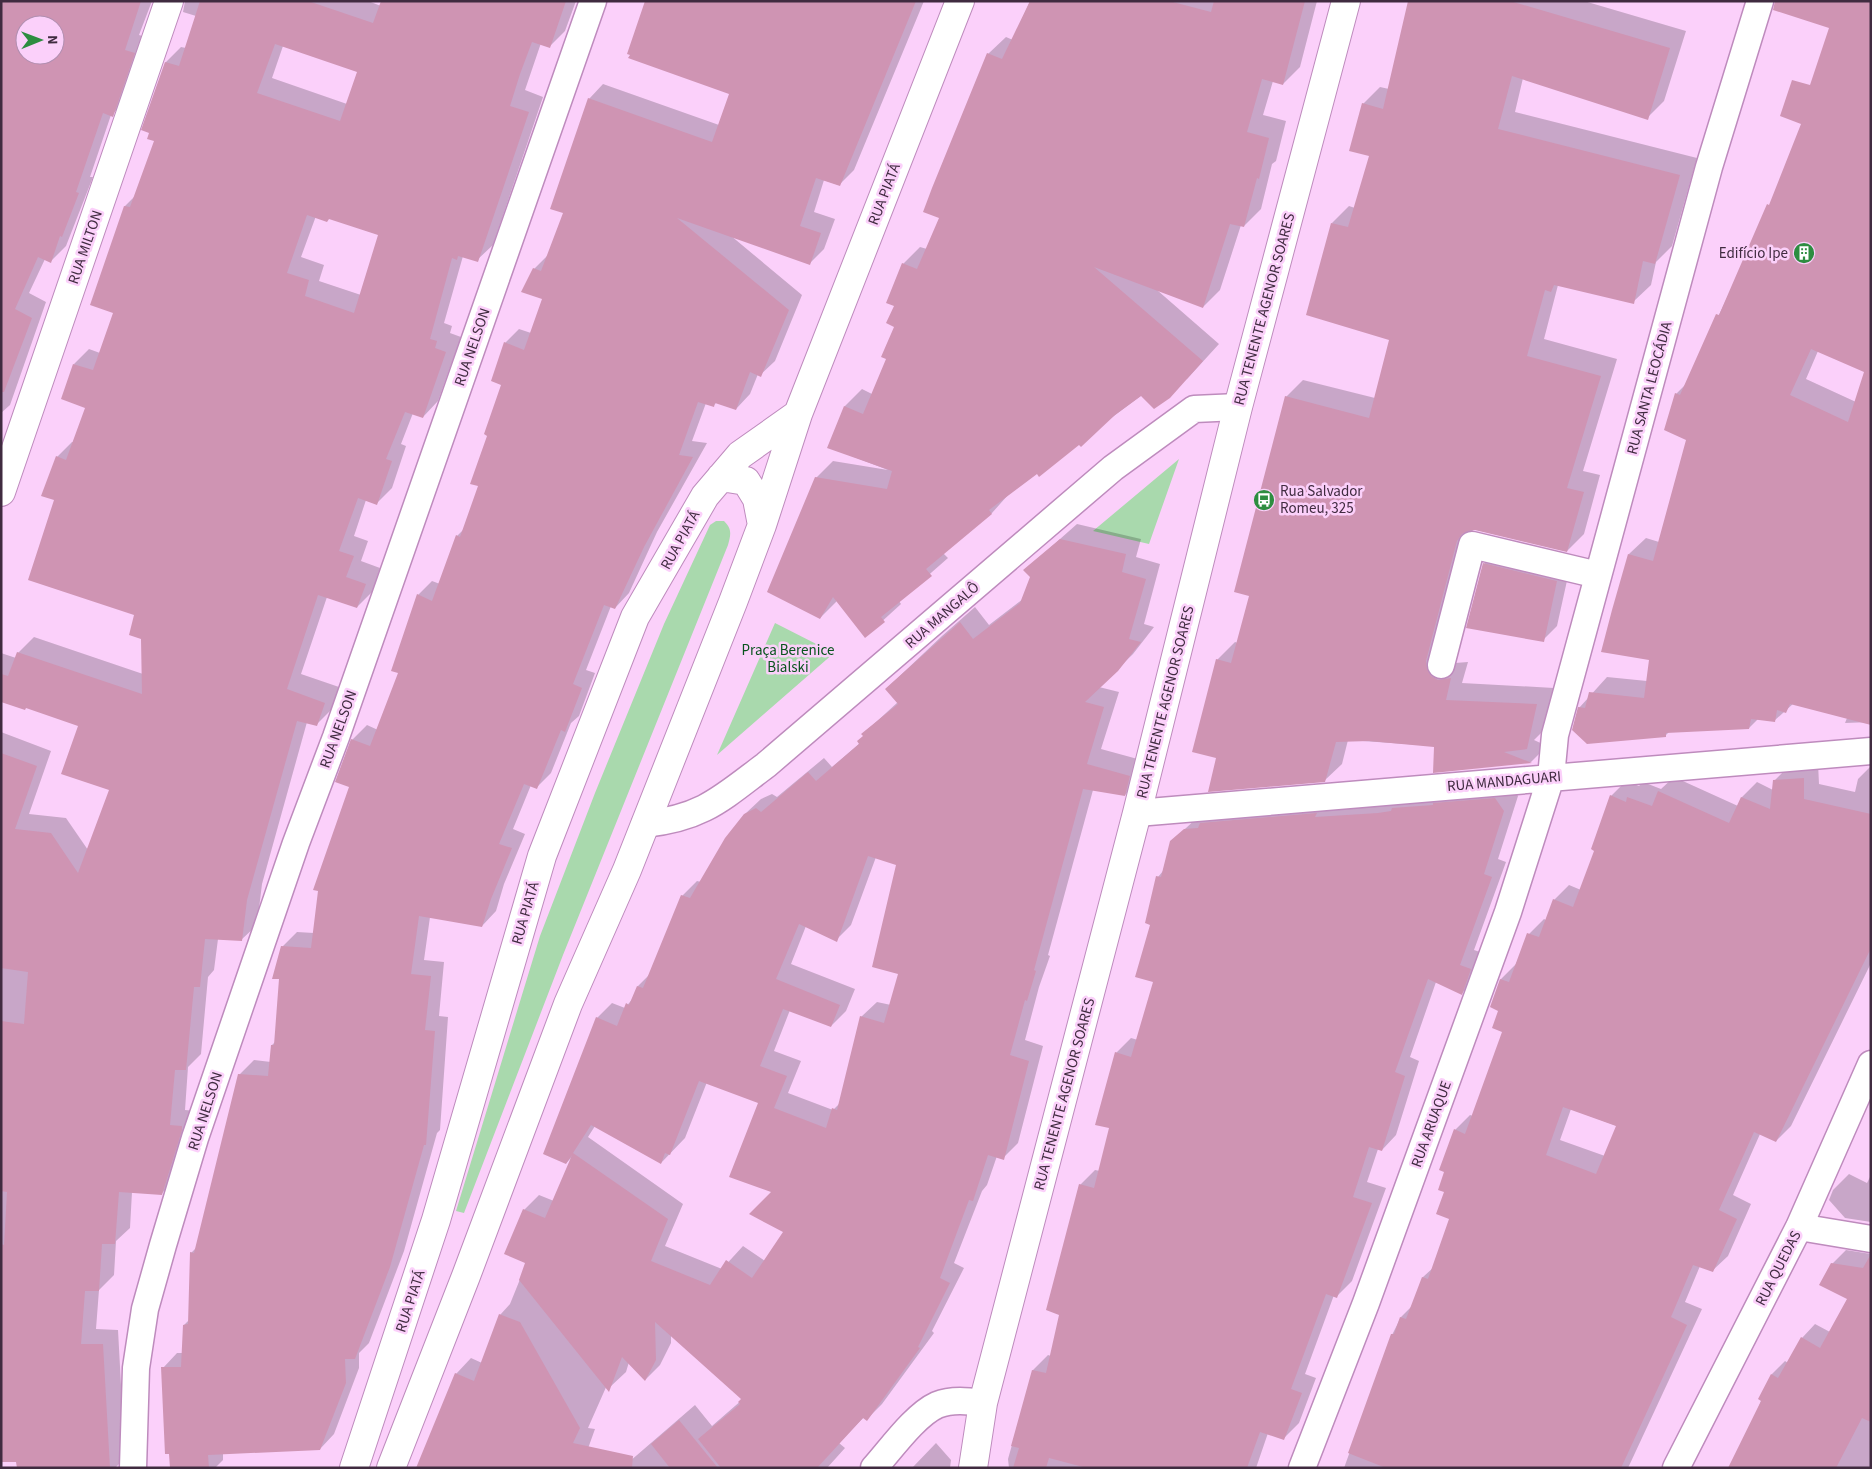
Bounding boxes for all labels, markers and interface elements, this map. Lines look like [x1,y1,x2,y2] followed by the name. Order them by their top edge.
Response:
[15,15,65,65] north arrow
[42,35,62,45] text: N
[863,160,906,228] street label: RUA PIATÁ
[63,207,108,287] street label: RUA MILTON
[1229,211,1300,408] street label: RUA TENENTE AGENOR SOARES
[1792,241,1816,265] building icon: Edifício Ipe
[1719,243,1788,264] place label: Edifício Ipe
[449,305,496,389] street label: RUA NELSON
[1622,319,1678,457] street label: RUA SANTA LEOCÁDIA
[1280,481,1363,519] place label: Rua Salvador Romeu, 325
[1252,488,1276,512] bus stop icon: Rua Salvador Romeu, 325
[656,506,706,574] street label: RUA PIATÁ
[901,577,984,654] street label: RUA MANGALÔ
[1131,603,1200,801] street label: RUA TENENTE AGENOR SOARES
[742,640,834,678] park label: Praça Berenice Bialski
[315,687,362,771] street label: RUA NELSON
[1446,766,1562,797] street label: RUA MANDAGUARI
[507,878,545,947] street label: RUA PIATÁ
[1029,996,1100,1193] street label: RUA TENENTE AGENOR SOARES
[183,1069,228,1153] street label: RUA NELSON
[1406,1078,1457,1170] street label: RUA ARUAQUE
[1751,1227,1806,1309] street label: RUA QUEDAS
[391,1266,431,1335] street label: RUA PIATÁ

